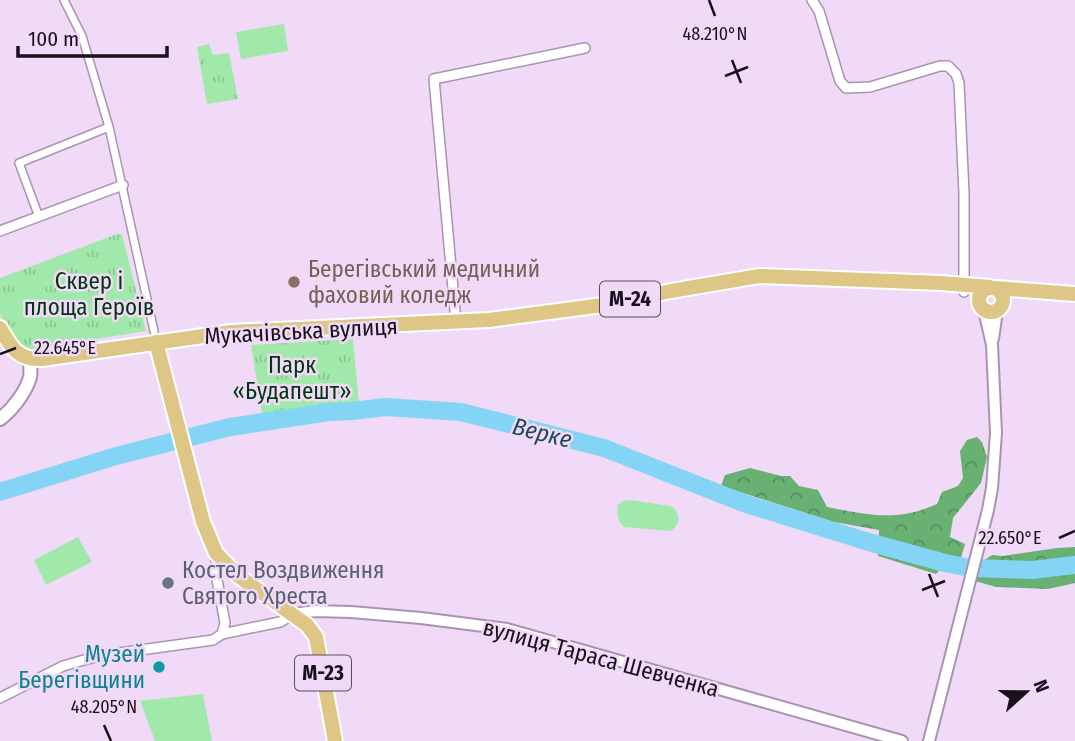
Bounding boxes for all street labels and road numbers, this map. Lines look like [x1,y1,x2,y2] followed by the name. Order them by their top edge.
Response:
[600,282,660,316] road number: М-24
[204,312,398,350] street label: Мукачівська вулиця
[480,613,722,703] street label: вулиця Тараса Шевченка
[295,656,351,690] road number: М-23

